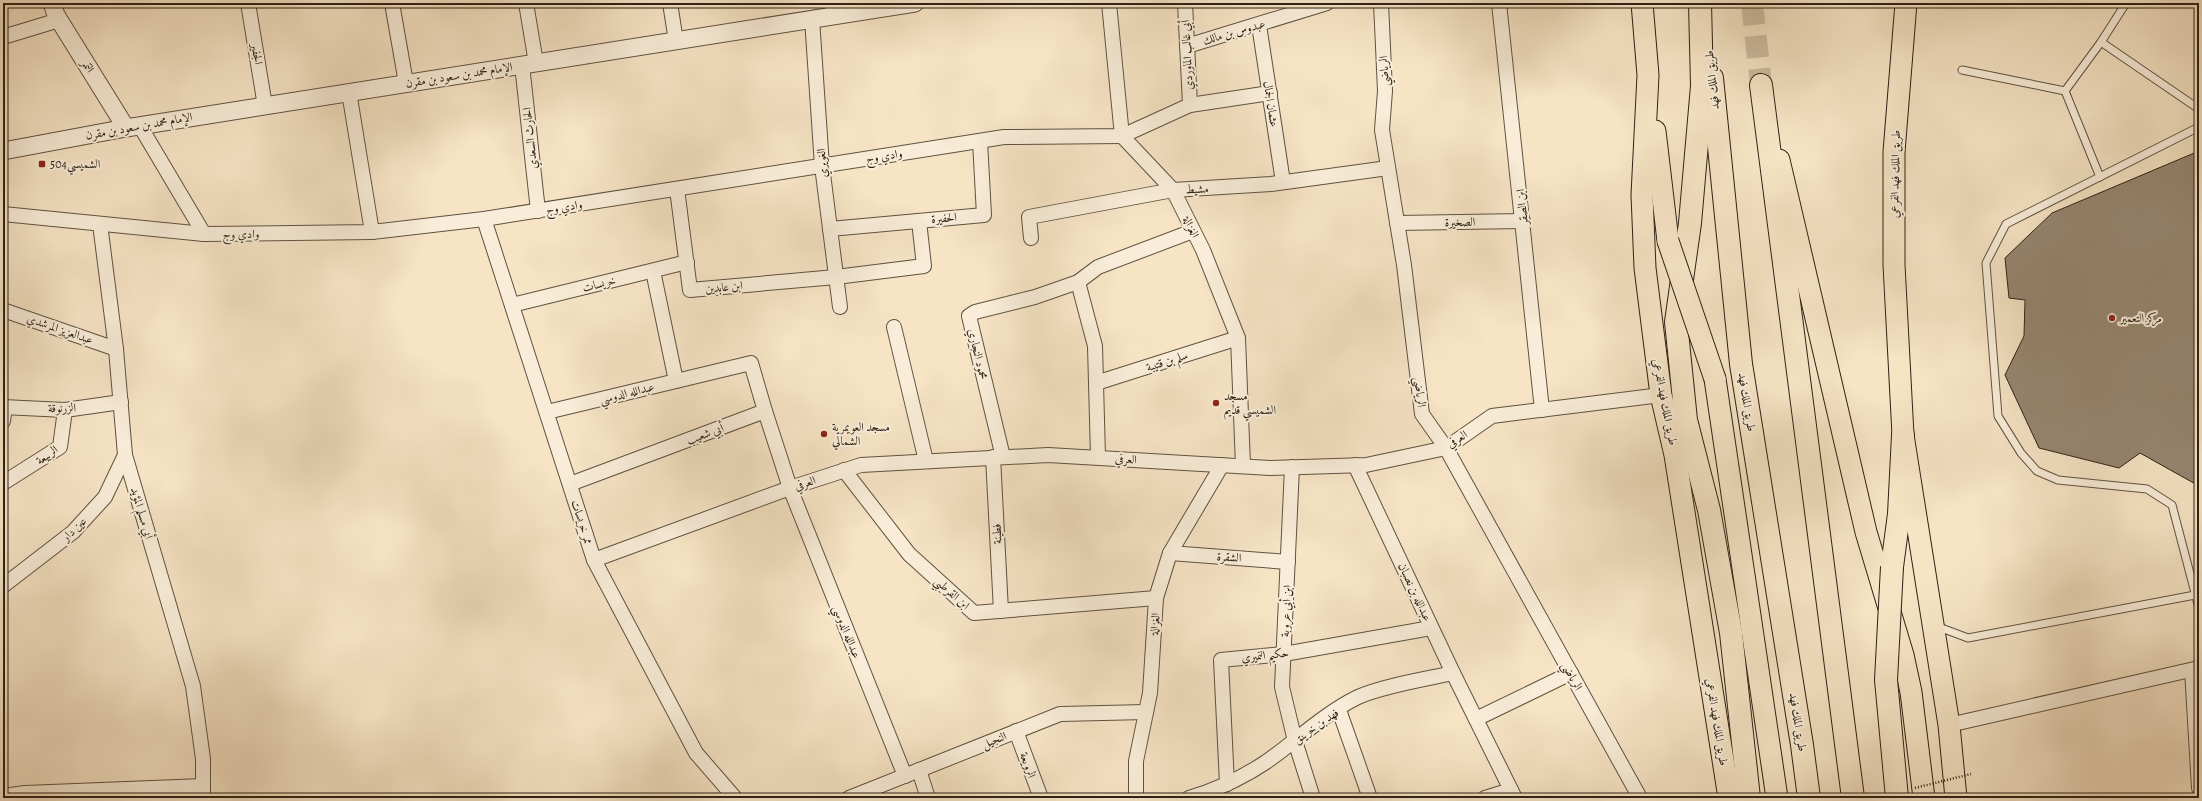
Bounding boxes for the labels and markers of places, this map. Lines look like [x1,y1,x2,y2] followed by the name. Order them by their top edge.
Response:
[50,156,101,175] place label: الشميسي504
[37,159,47,169] marker: الشميسي504
[2118,310,2162,327] place label: مركز التعمير
[2107,313,2117,323] marker: مركز التعمير
[1224,388,1276,421] place label: مسجد الشميسي قديم
[1211,398,1221,408] marker: مسجد الشميسي قديم
[832,419,890,451] place label: مسجد العويمرية الشمالي
[819,429,829,439] marker: مسجد العويمرية الشمالي

